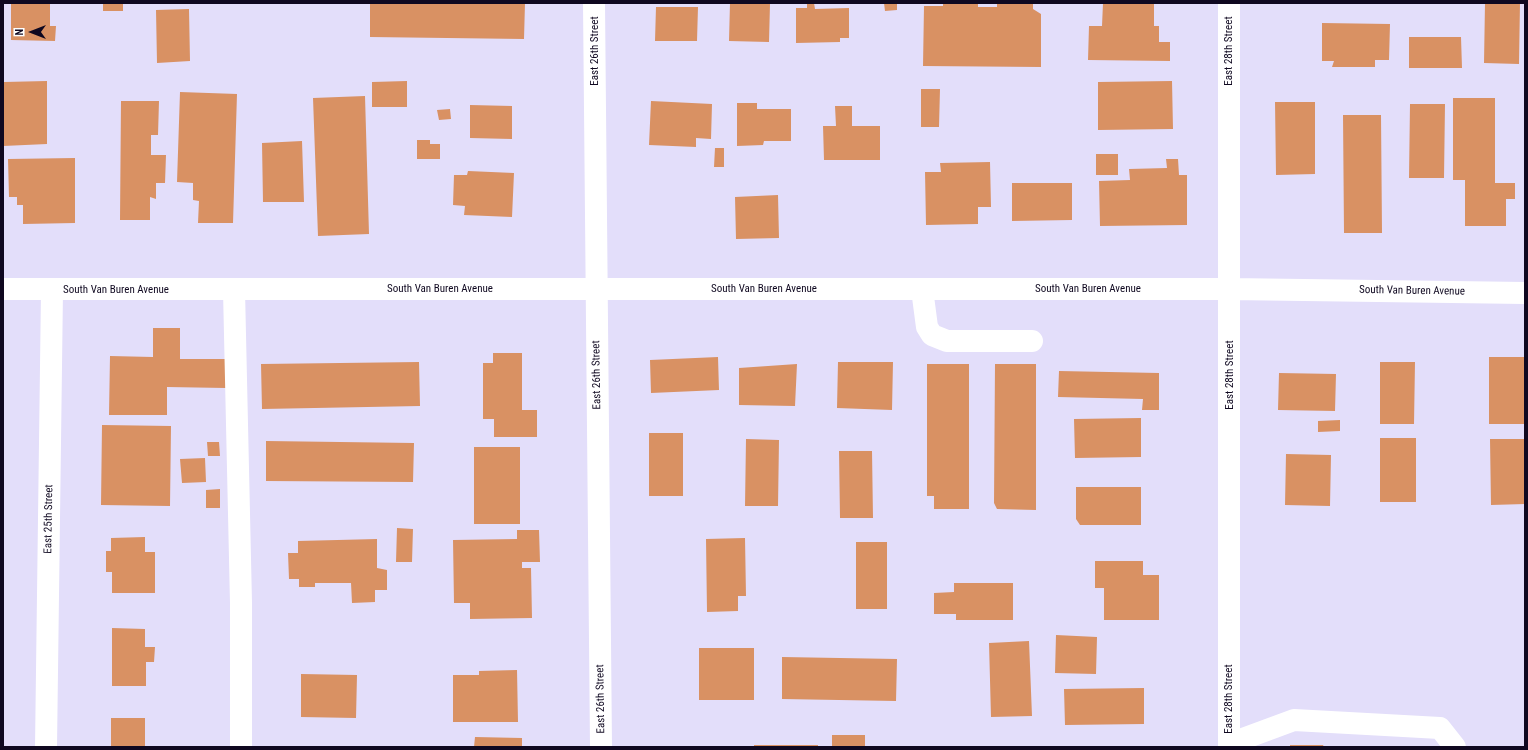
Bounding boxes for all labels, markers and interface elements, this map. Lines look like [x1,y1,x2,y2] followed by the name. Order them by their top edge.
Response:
[12,12,52,52] north arrow
[588,16,602,86] street label: East 26th Street
[1222,16,1236,86] street label: East 28th Street
[13,29,26,35] text: N
[387,282,493,296] street label: South Van Buren Avenue
[711,282,817,296] street label: South Van Buren Avenue
[1035,282,1141,296] street label: South Van Buren Avenue
[63,283,169,297] street label: South Van Buren Avenue
[1359,283,1465,299] street label: South Van Buren Avenue
[590,340,604,410] street label: East 26th Street
[1223,340,1237,410] street label: East 28th Street
[42,484,56,554] street label: East 25th Street
[594,664,608,734] street label: East 26th Street
[1222,664,1236,734] street label: East 28th Street

